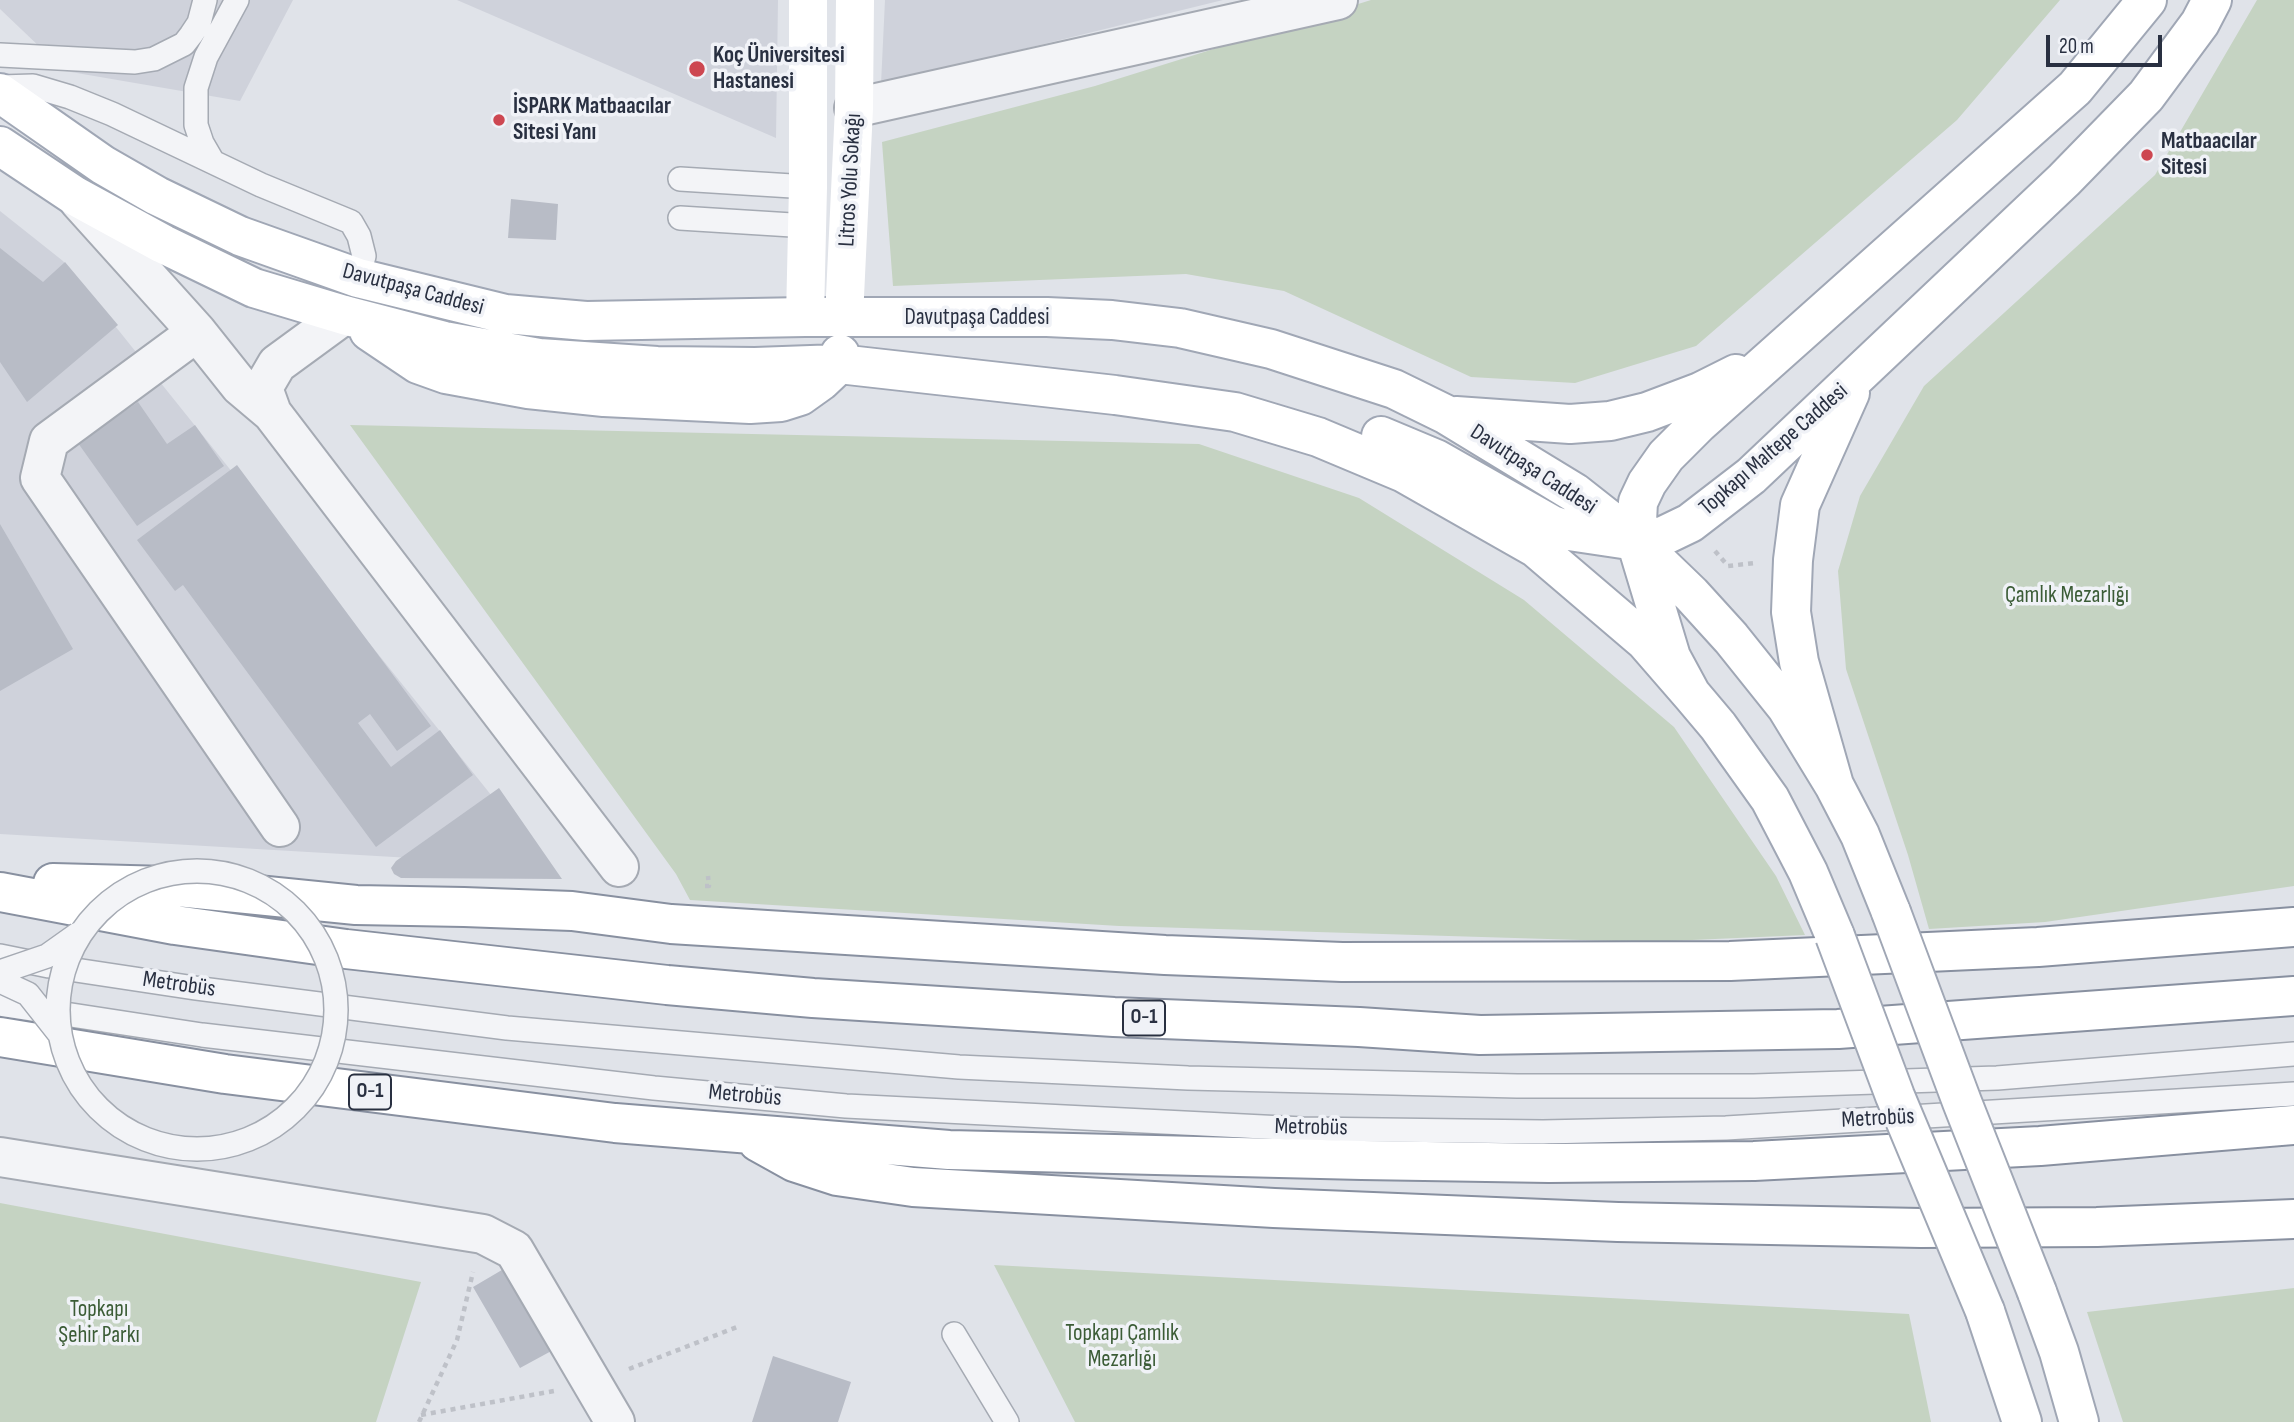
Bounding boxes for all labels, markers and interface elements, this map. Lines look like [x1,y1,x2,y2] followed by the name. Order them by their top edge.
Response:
[2049,21,2164,65] scale bar
[2059,34,2094,59] text: 20 m
[713,42,845,96] place label: Koç Üniversitesi Hastanesi
[687,59,707,79] marker: Koç Üniversitesi Hastanesi
[513,93,671,147] place label: İSPARK Matbaacılar Sitesi Yanı
[491,112,507,128] marker: İSPARK Matbaacılar Sitesi Yanı
[834,113,868,247] street label: Litros Yolu Sokağı
[2161,128,2257,182] place label: Matbaacılar Sitesi
[2139,147,2155,163] marker: Matbaacılar Sitesi
[339,258,487,322] street label: Davutpaşa Caddesi
[905,304,1049,332] street label: Davutpaşa Caddesi
[1694,378,1854,522] street label: Topkapı Maltepe Caddesi
[1465,419,1601,521] street label: Davutpaşa Caddesi
[2005,582,2129,610] park label: Çamlık Mezarlığı
[141,966,217,1004] street label: Metrobüs
[1123,1000,1165,1036] road number: O-1
[349,1074,391,1110] road number: O-1
[707,1079,783,1113] street label: Metrobüs
[1841,1103,1915,1135] street label: Metrobüs
[1274,1114,1348,1142] street label: Metrobüs
[58,1296,140,1350] park label: Topkapı Şehir Parkı
[1065,1320,1179,1374] park label: Topkapı Çamlık Mezarlığı

